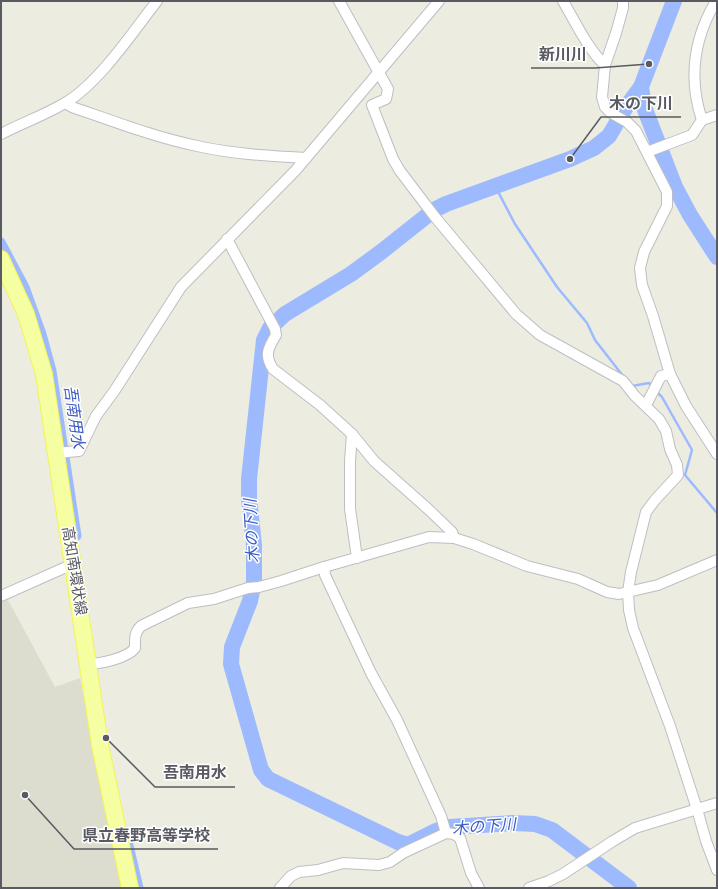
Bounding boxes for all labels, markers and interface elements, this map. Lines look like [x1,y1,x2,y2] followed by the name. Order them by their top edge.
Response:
[531,40,595,68] callout: 新川川
[539,46,587,63] text: 新川川
[601,89,681,117] callout: 木の下川
[609,95,673,112] text: 木の下川
[62,384,88,452] water label: 吾南用水
[241,497,262,563] water label: 木の下川
[60,525,90,617] street label: 高知南環状線
[155,759,235,787] callout: 吾南用水
[163,764,227,781] text: 吾南用水
[451,816,518,837] water label: 木の下川
[74,821,218,849] callout: 県立春野高等学校
[82,827,210,844] text: 県立春野高等学校

